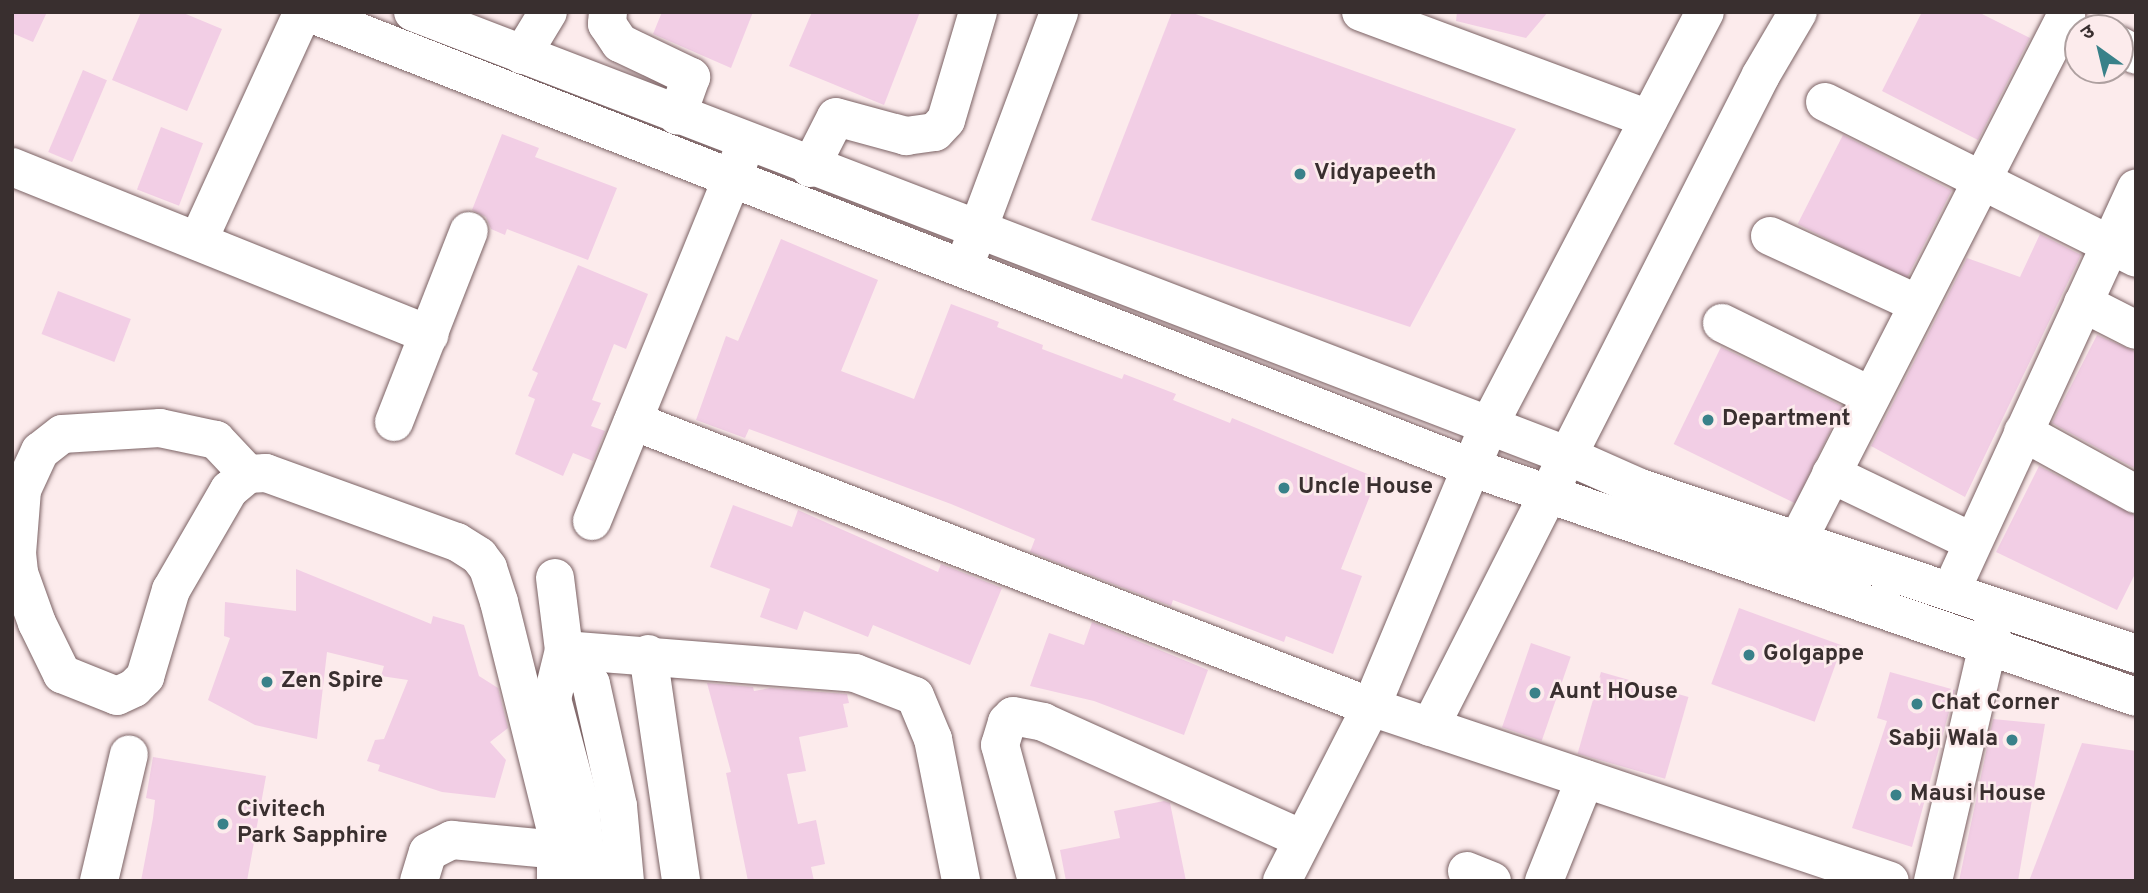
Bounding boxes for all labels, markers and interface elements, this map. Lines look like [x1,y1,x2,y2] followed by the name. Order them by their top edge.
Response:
[2064,14,2134,84] north arrow
[2077,20,2100,46] text: उ
[1314,160,1436,188] place label: Vidyapeeth
[1292,166,1308,182] marker: Vidyapeeth
[1722,406,1850,434] place label: Department
[1700,412,1716,428] marker: Department
[1298,474,1433,502] place label: Uncle House
[1276,480,1292,496] marker: Uncle House
[1763,641,1864,669] place label: Golgappe
[1741,647,1757,663] marker: Golgappe
[281,668,383,696] place label: Zen Spire
[259,674,275,690] marker: Zen Spire
[1549,679,1678,707] place label: Aunt HOuse
[1527,685,1543,701] marker: Aunt HOuse
[1931,690,2059,718] place label: Chat Corner
[1909,696,1925,712] marker: Chat Corner
[1888,726,1998,754] place label: Sabji Wala
[2004,732,2020,748] marker: Sabji Wala
[1910,781,2046,809] place label: Mausi House
[1888,787,1904,803] marker: Mausi House
[237,797,388,851] place label: Civitech Park Sapphire
[215,816,231,832] marker: Civitech Park Sapphire

